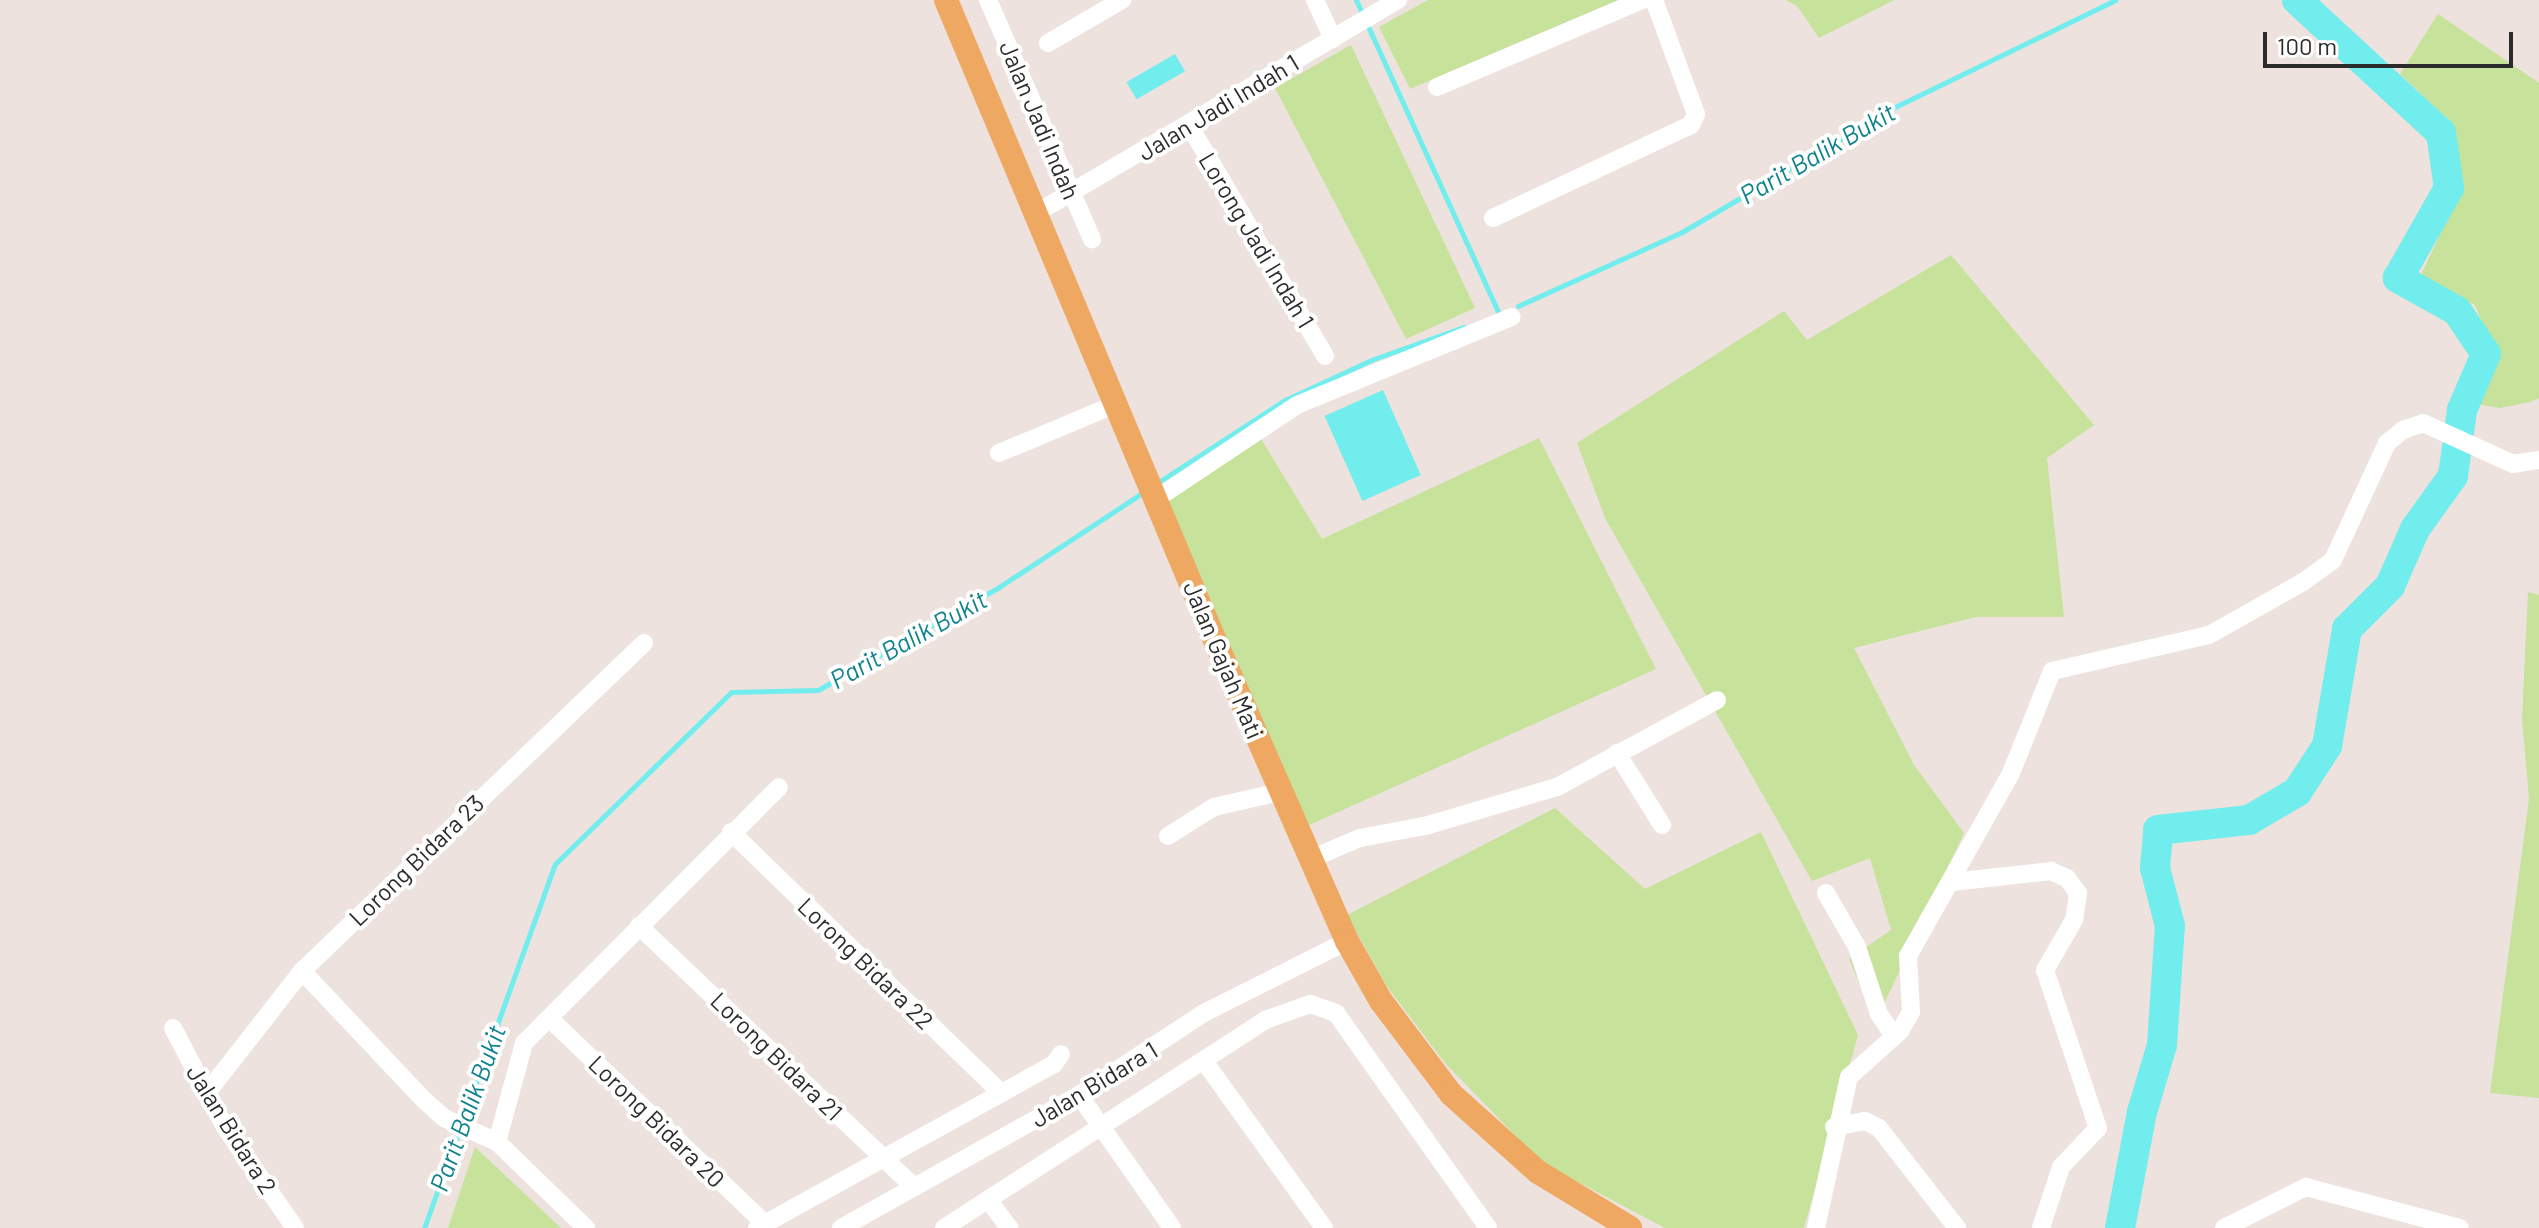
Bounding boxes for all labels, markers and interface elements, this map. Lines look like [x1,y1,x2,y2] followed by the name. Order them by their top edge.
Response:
[2267,16,2517,66] scale bar
[2277,31,2337,60] text: 100 m
[994,37,1086,203] street label: Jalan Jadi Indah
[1132,48,1304,166] street label: Jalan Jadi Indah 1
[1734,96,1900,210] water label: Parit Balik Bukit
[1193,147,1321,333] street label: Lorong Jadi Indah 1
[1178,577,1270,743] street label: Jalan Gajah Mati
[824,583,992,695] water label: Parit Balik Bukit
[343,788,489,932] street label: Lorong Bidara 23
[792,891,940,1035] street label: Lorong Bidara 22
[705,986,849,1126] street label: Lorong Bidara 21
[422,1021,512,1195] water label: Parit Balik Bukit
[1026,1035,1162,1133] street label: Jalan Bidara 1
[583,1049,731,1193] street label: Lorong Bidara 20
[181,1059,283,1199] street label: Jalan Bidara 2

